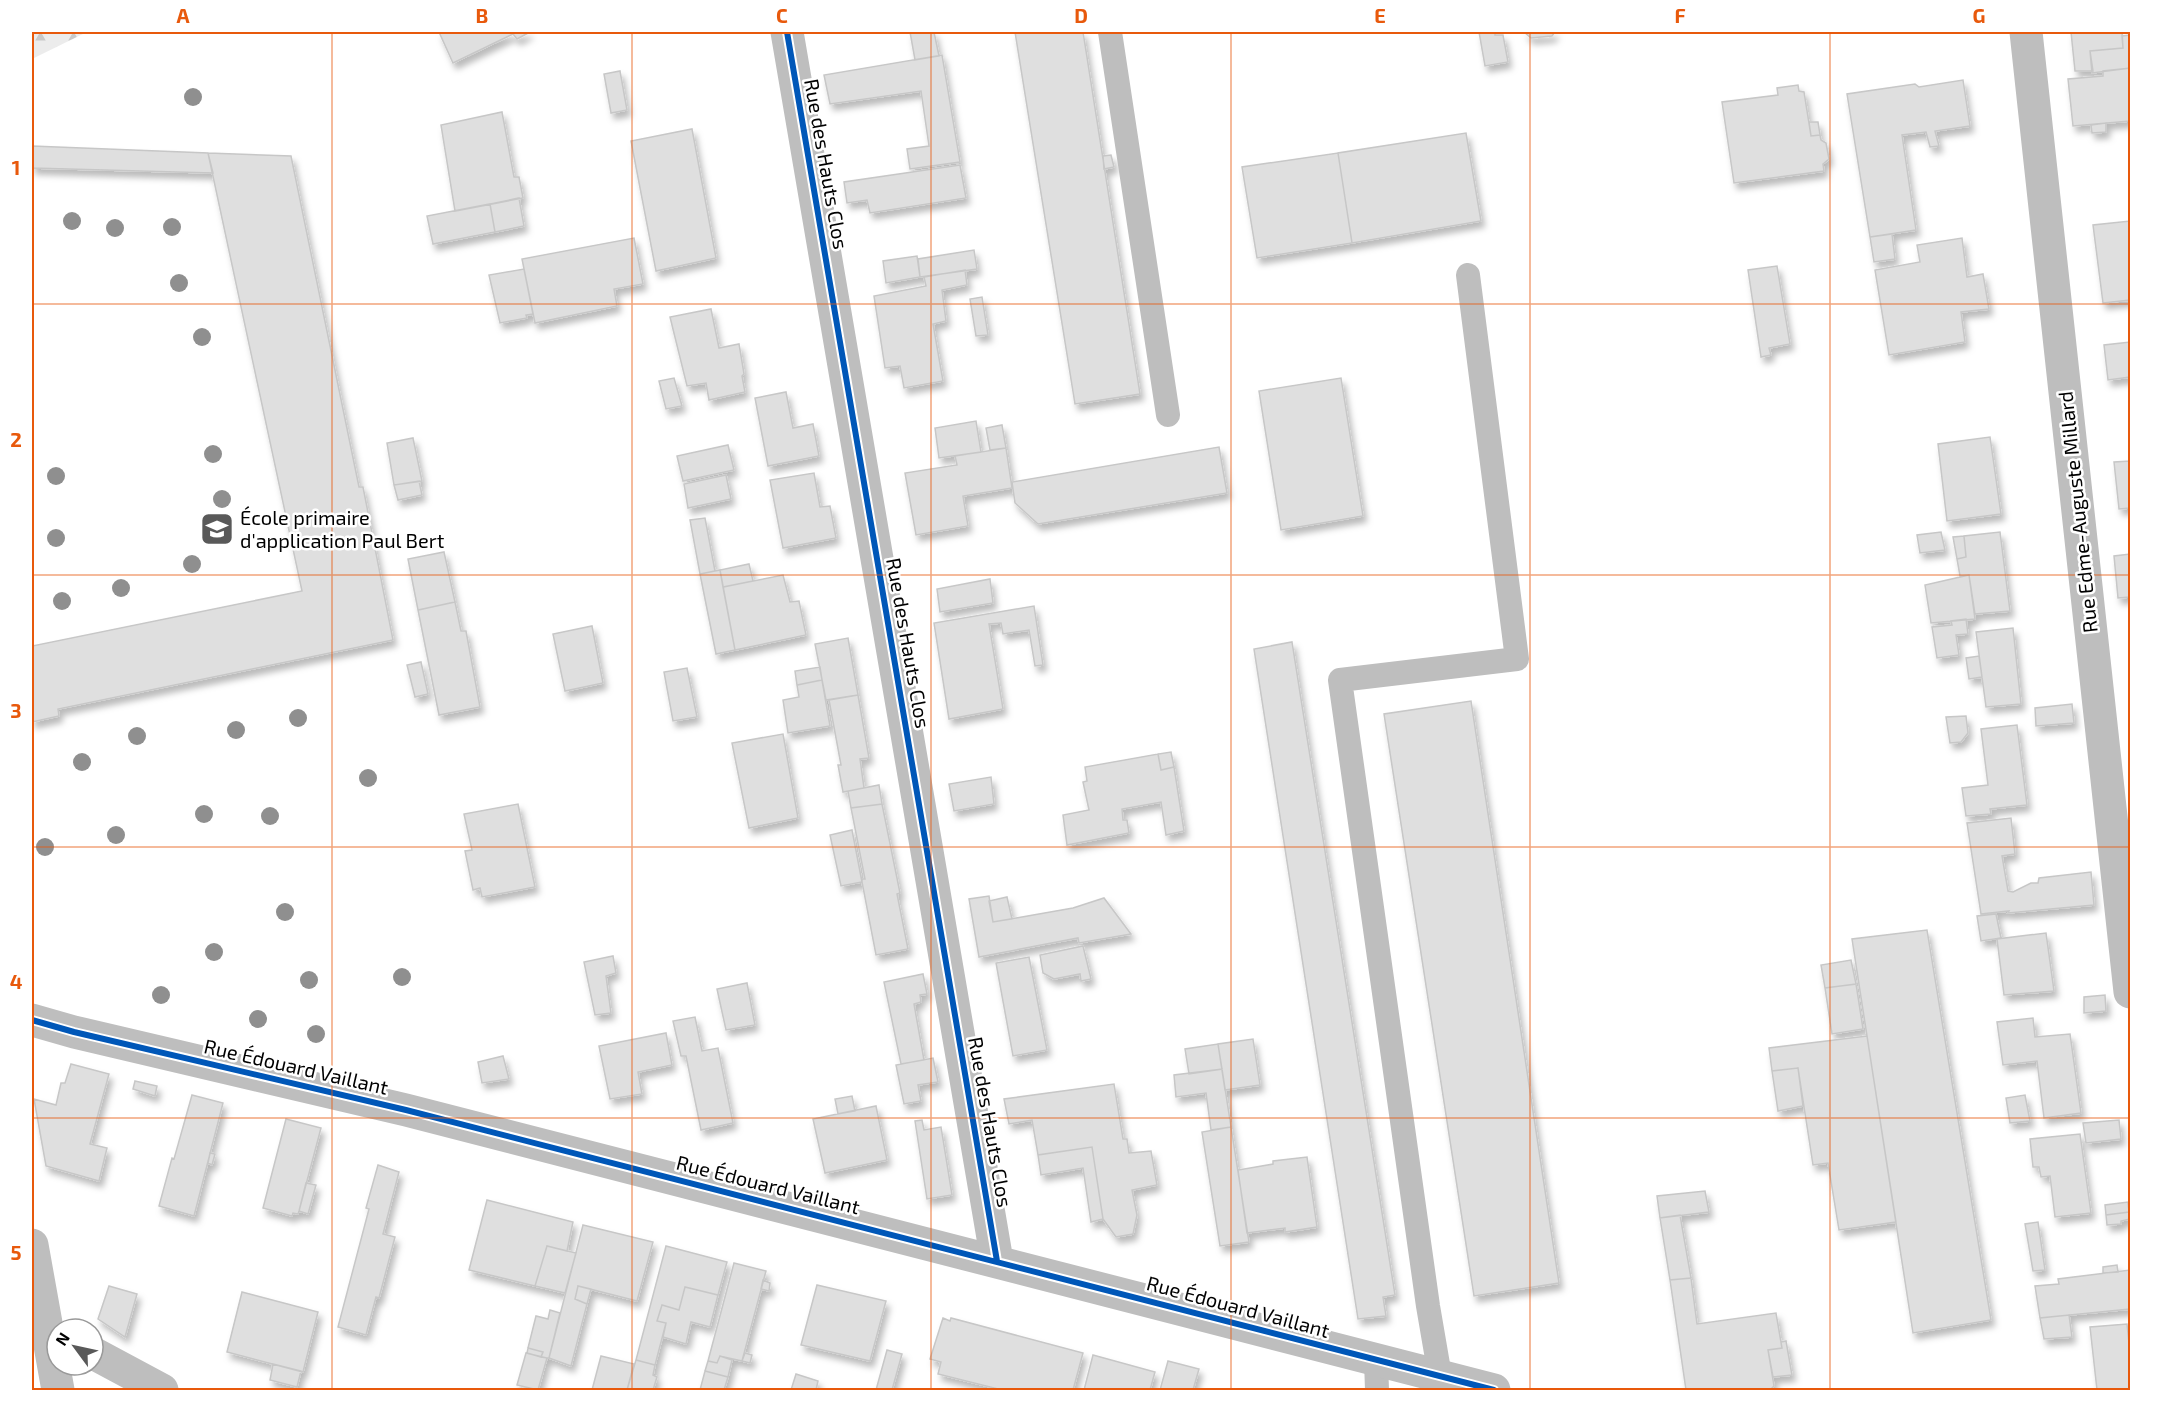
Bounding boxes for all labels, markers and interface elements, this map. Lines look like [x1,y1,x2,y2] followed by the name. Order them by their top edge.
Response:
[176,3,190,27] text: A
[476,3,488,27] text: B
[776,3,788,27] text: C
[1074,3,1088,27] text: D
[1374,3,1386,27] text: E
[1674,3,1686,27] text: F
[1973,3,1985,27] text: G
[800,77,854,251] street label: Rue des Hauts Clos
[12,155,20,179] text: 1
[2052,390,2102,634] street label: Rue Edme-Auguste Millard
[10,427,22,451] text: 2
[240,505,445,552] place label: École primaire d'application Paul Bert
[199,511,235,547] school or university icon: École primaire d'application Paul Bert
[882,556,936,730] street label: Rue des Hauts Clos
[10,698,22,722] text: 3
[10,969,23,993] text: 4
[202,1033,391,1099] street label: Rue Édouard Vaillant
[964,1035,1018,1209] street label: Rue des Hauts Clos
[674,1150,863,1219] street label: Rue Édouard Vaillant
[10,1240,22,1264] text: 5
[1144,1270,1333,1342] street label: Rue Édouard Vaillant
[45,1317,105,1377] north arrow
[51,1329,73,1349] text: N

